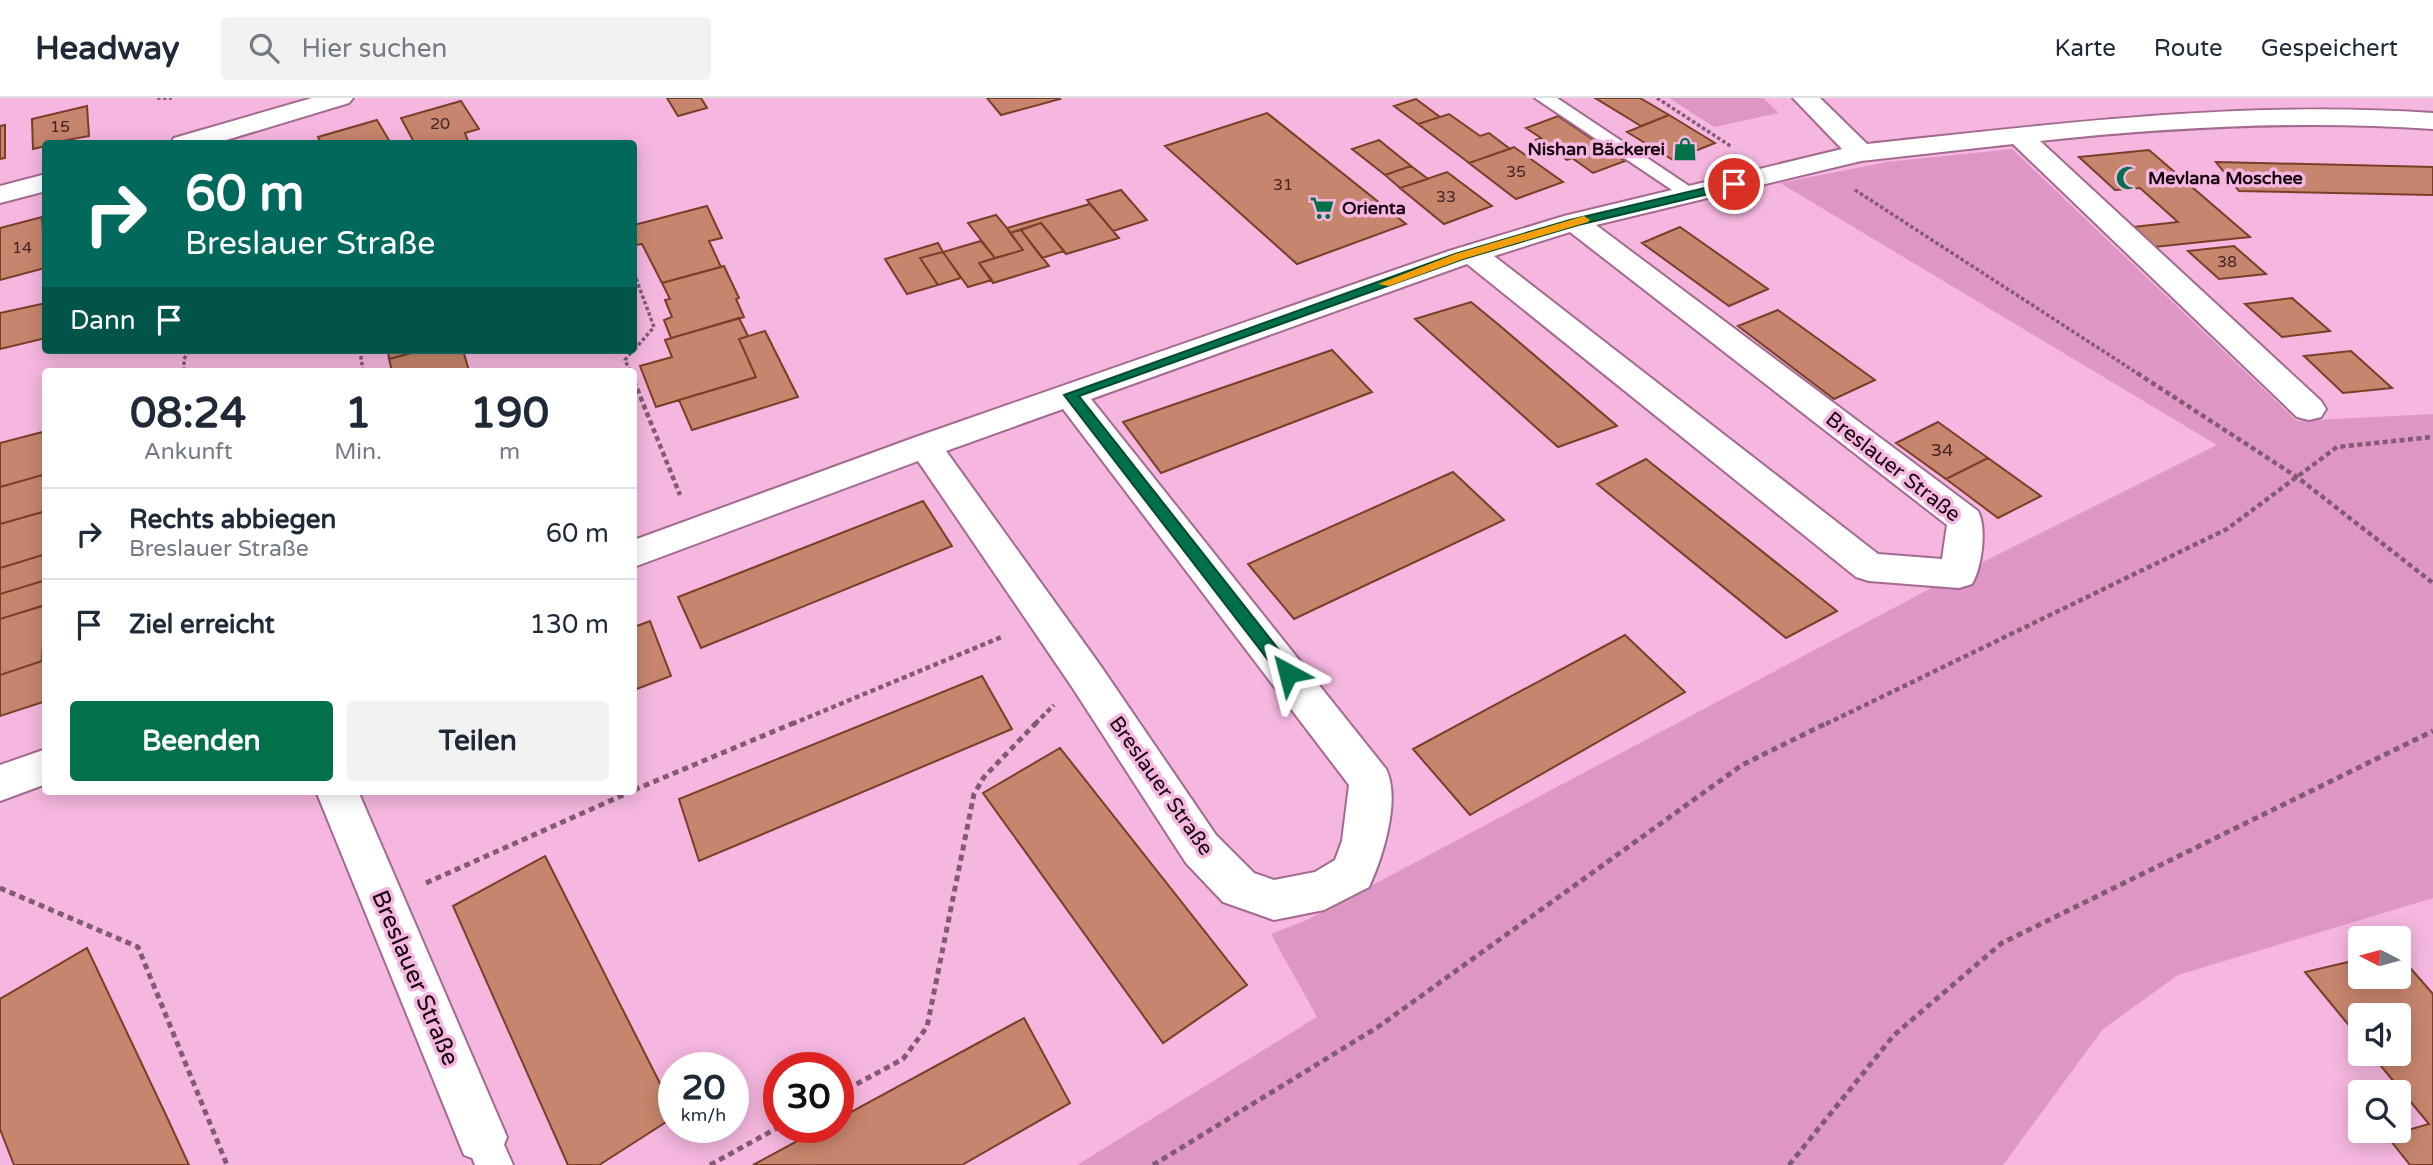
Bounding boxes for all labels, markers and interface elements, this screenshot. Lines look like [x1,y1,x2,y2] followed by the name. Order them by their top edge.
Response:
[221,17,711,80] search box
[35,29,179,68] text: Headway
[245,29,283,67] icon: search
[301,33,447,64] text: Hier suchen
[2054,34,2116,63] text: Karte
[2154,34,2223,63] text: Route
[2261,34,2398,63] text: Gespeichert
[430,114,450,134] house number: 20
[50,117,70,137] house number: 15
[1671,135,1699,163] shop icon: Nishan Bäckerei
[1528,138,1665,160] place label: Nishan Bäckerei
[1704,154,1764,214] pin
[1506,162,1526,182] house number: 35
[2114,164,2142,192] mosque icon: Mevlana Moschee
[185,165,304,224] text: 60 m
[1715,165,1753,203] icon: arrive
[2148,167,2303,189] place label: Mevlana Moschee
[70,168,161,259] icon: right
[1273,175,1293,195] house number: 31
[1436,187,1456,207] house number: 33
[1308,194,1336,222] supermarket icon: Orienta
[1342,197,1406,219] place label: Orienta
[185,225,435,263] text: Breslauer Straße
[12,238,32,258] house number: 14
[2217,252,2237,272] house number: 38
[150,301,188,339] icon: arrive
[70,305,136,336] text: Dann
[130,388,246,439] text: 08:24
[345,388,371,439] text: 1
[470,388,549,439] text: 190
[1821,407,1965,527] street label: Breslauer Straße
[144,438,232,466] text: Ankunft
[334,438,382,466] text: Min.
[499,438,520,466] text: m
[1931,439,1953,461] house number: 34
[129,504,336,535] text: Rechts abbiegen
[70,515,108,553] icon: right
[546,518,609,549] text: 60 m
[129,535,309,563] text: Breslauer Straße
[70,606,108,644] icon: arrive
[129,609,275,640] text: Ziel erreicht
[529,609,609,640] text: 130 m
[1251,636,1325,710] position arrow
[70,701,333,781] button: Beenden
[347,701,609,781] button: Teilen
[1104,712,1218,861] street label: Breslauer Straße
[365,886,465,1070] street label: Breslauer Straße
[2348,926,2412,989] north arrow
[2348,926,2411,1143] map controls
[2348,1003,2411,1066] button: sound
[763,1052,854,1143] speed limit sign: 30
[682,1067,725,1109] text: 20
[2348,1080,2411,1143] button: search
[681,1104,726,1126] text: km/h

